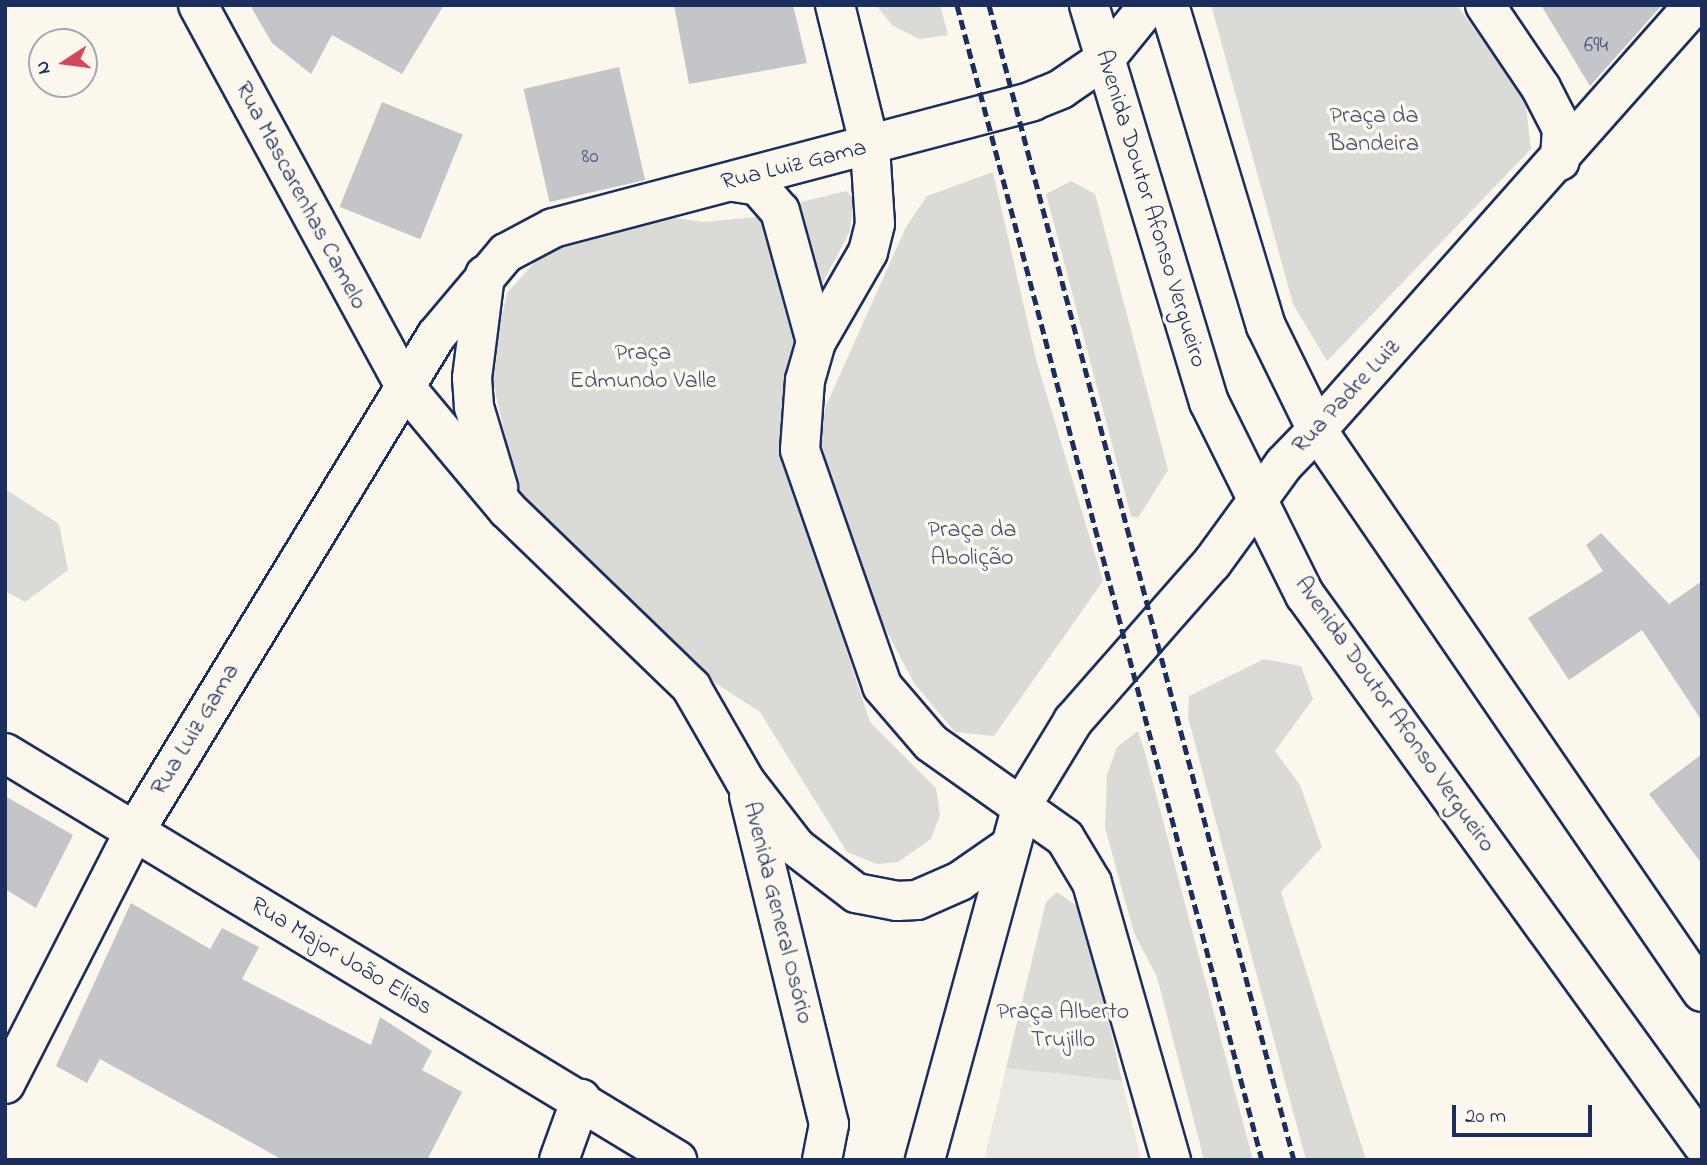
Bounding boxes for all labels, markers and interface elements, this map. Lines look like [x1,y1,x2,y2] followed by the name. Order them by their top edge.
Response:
[28,28,98,98] north arrow
[1584,33,1608,59] house number: 694
[1088,47,1212,371] street label: Avenida Doutor Afonso Vergueiro
[29,58,59,77] text: N
[228,77,372,315] street label: Rua Mascarenhas Camelo
[1329,103,1419,159] park label: Praça da Bandeira
[719,134,869,198] street label: Rua Luiz Gama
[582,144,598,170] house number: 80
[1287,334,1407,460] street label: Rua Padre Luiz
[569,340,717,396] park label: Praça Edmundo Valle
[928,517,1016,573] park label: Praça da Abolição
[1287,571,1501,859] street label: Avenida Doutor Afonso Vergueiro
[145,659,247,801] street label: Rua Luiz Gama
[735,799,819,1027] street label: Avenida General Osório
[245,891,437,1023] street label: Rua Major João Elias
[997,999,1129,1055] park label: Praça Alberto Trujillo
[1455,1092,1595,1136] scale bar
[1465,1102,1506,1132] text: 20 m

